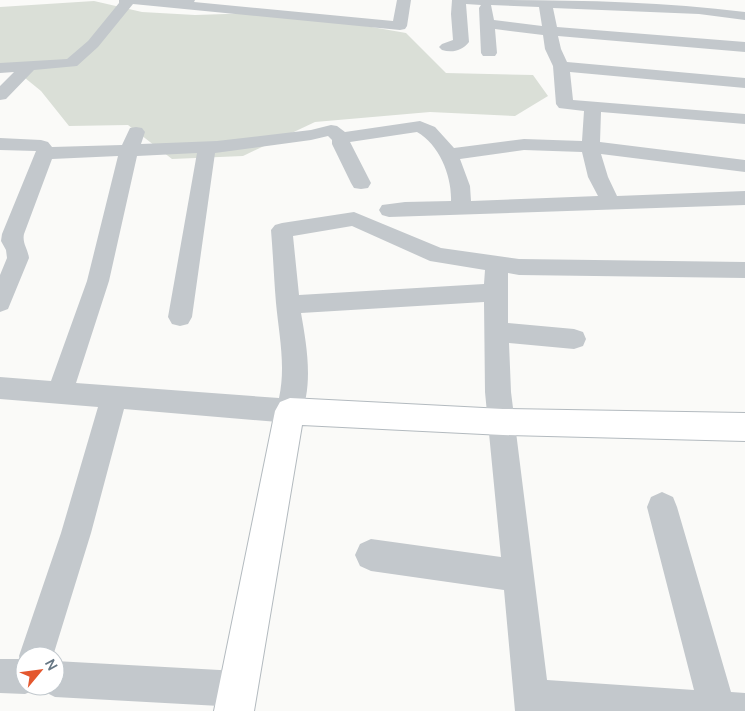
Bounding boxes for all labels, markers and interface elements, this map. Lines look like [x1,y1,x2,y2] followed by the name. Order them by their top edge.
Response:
[15,646,65,696] north arrow
[41,655,63,673] text: N

